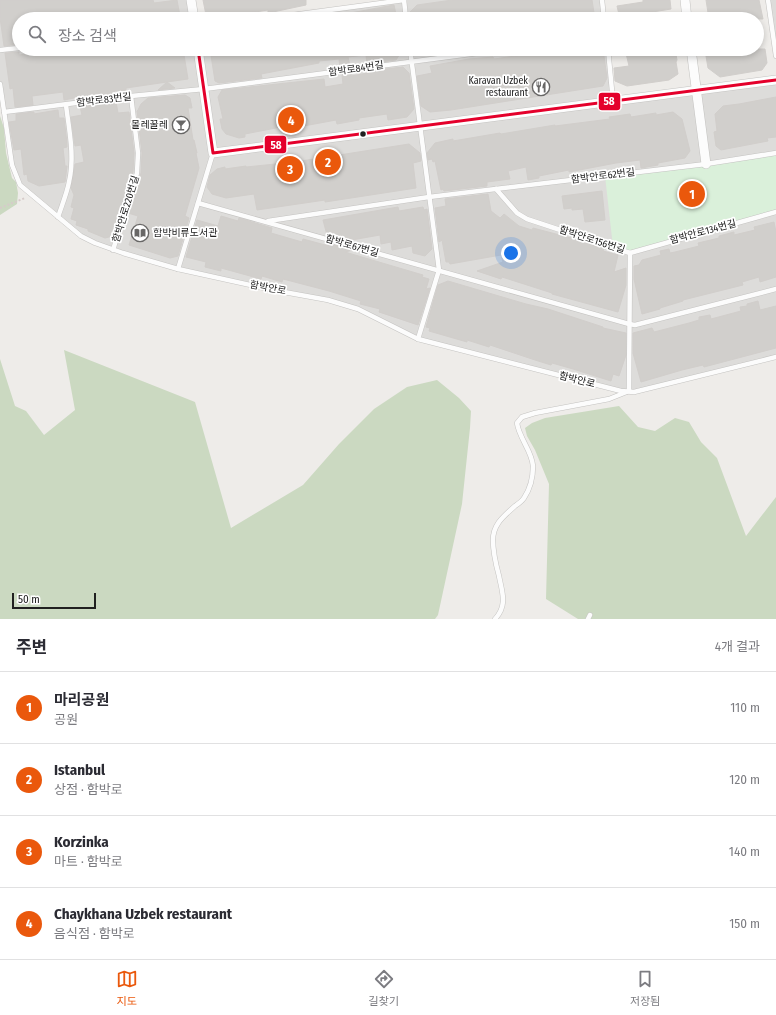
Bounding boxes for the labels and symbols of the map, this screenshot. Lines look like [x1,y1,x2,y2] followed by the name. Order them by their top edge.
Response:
[328,59,384,79] street label: 함박로84번길
[468,75,529,99] place label: Karavan Uzbek restaurant
[531,77,551,97] restaurant icon: Karavan Uzbek restaurant
[76,91,132,109] street label: 함박로83번길
[598,92,621,111] line badge: 58
[603,95,615,108] text: 58
[278,105,304,135] pin: 4
[171,115,191,135] bar icon: 몰레꿀레
[131,119,168,131] place label: 몰레꿀레
[358,129,368,139] unlabelled marker
[264,135,287,154] line badge: 58
[270,139,282,152] text: 58
[315,147,341,177] pin: 2
[277,154,303,184] pin: 3
[570,166,636,186] street label: 함박안로62번길
[110,174,142,244] street label: 함박안로220번길
[679,179,705,209] pin: 1
[668,217,738,247] street label: 함박안로134번길
[130,223,150,243] library icon: 함박비류도서관
[557,224,627,256] street label: 함박안로156번길
[153,227,218,239] place label: 함박비류도서관
[324,233,380,259] street label: 함박로67번길
[501,243,521,263] your location
[249,279,287,297] street label: 함박안로
[558,370,596,390] street label: 함박안로
[12,591,96,610] scale bar

